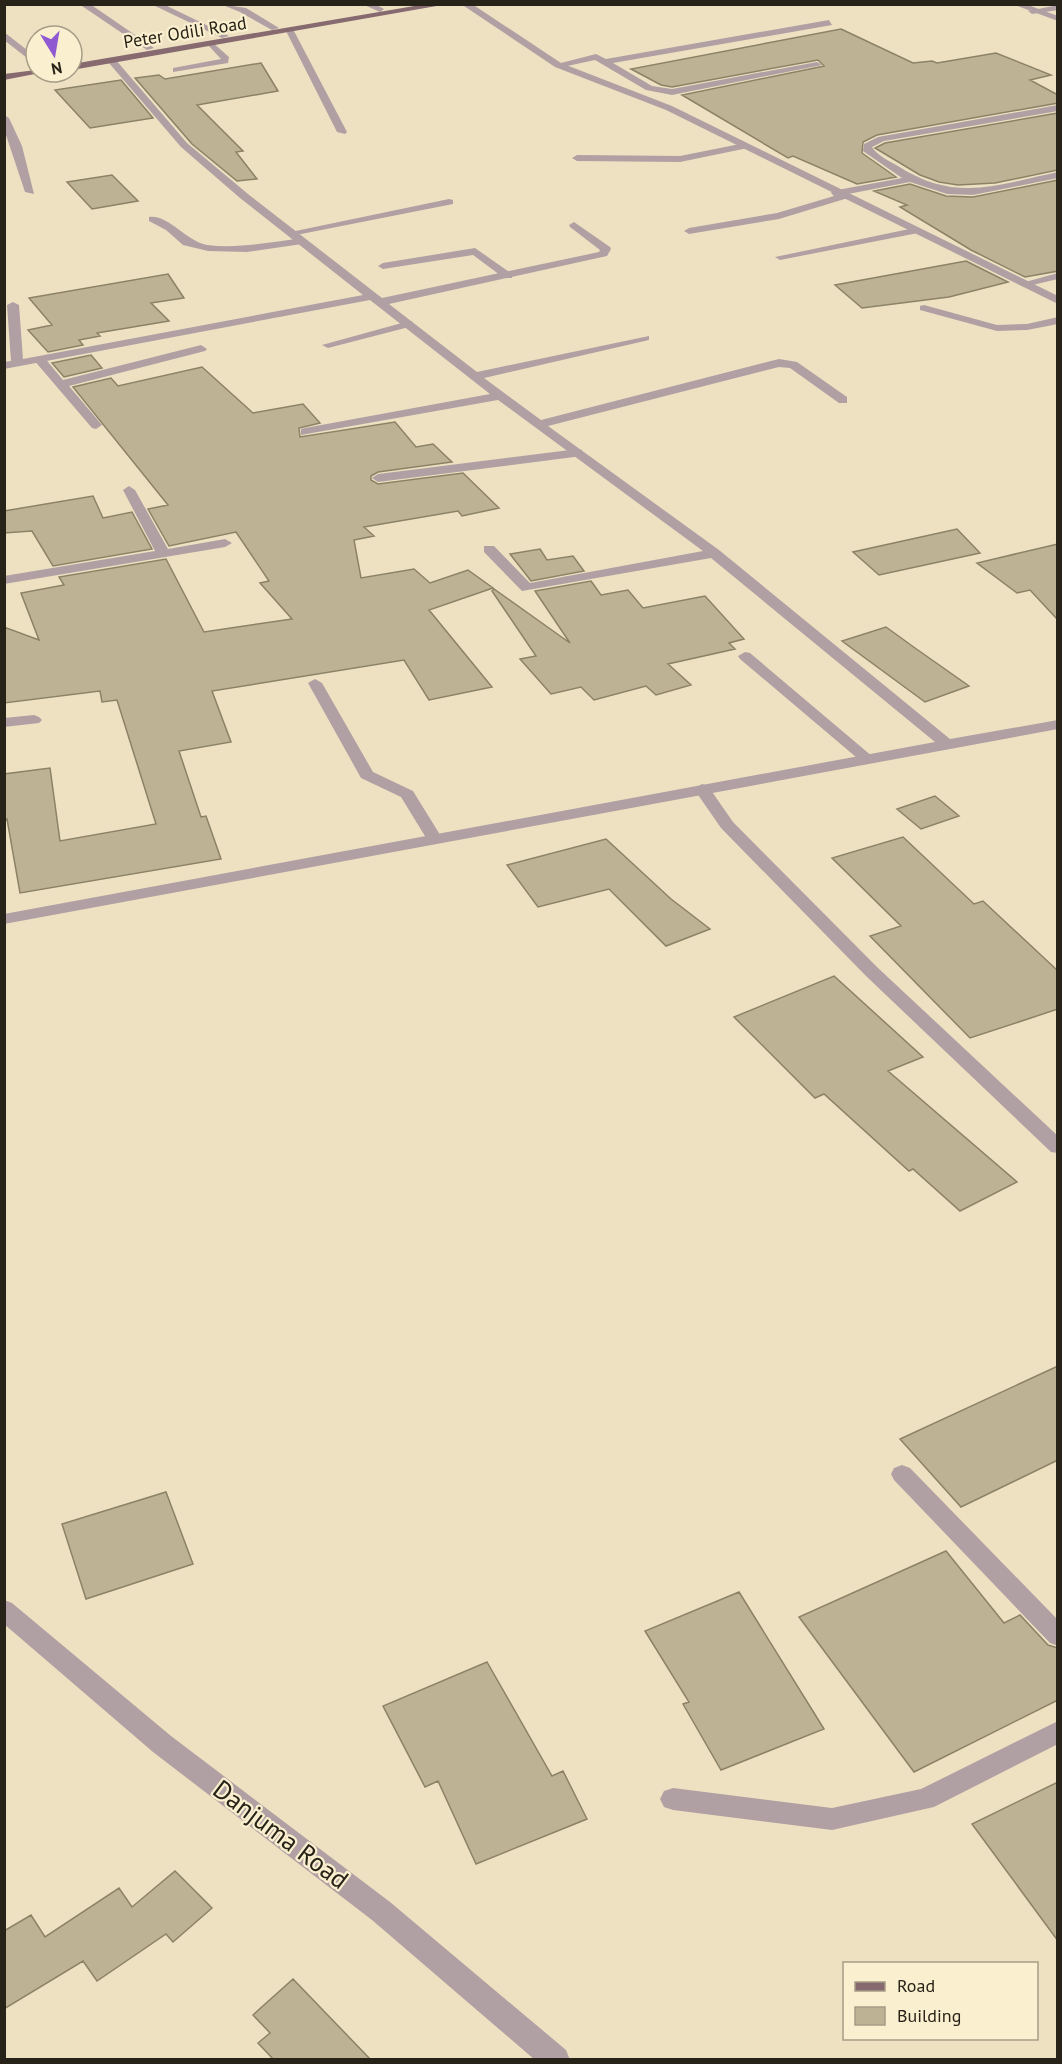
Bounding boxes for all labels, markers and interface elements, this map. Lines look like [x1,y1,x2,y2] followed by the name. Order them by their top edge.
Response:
[122,11,248,53] street label: Peter Odili Road
[24,24,84,84] north arrow
[50,58,64,80] text: N
[207,1772,355,1896] street label: Danjuma Road
[843,1962,1038,2040] legend
[897,1974,935,1997] text: Road
[897,2004,961,2027] text: Building

